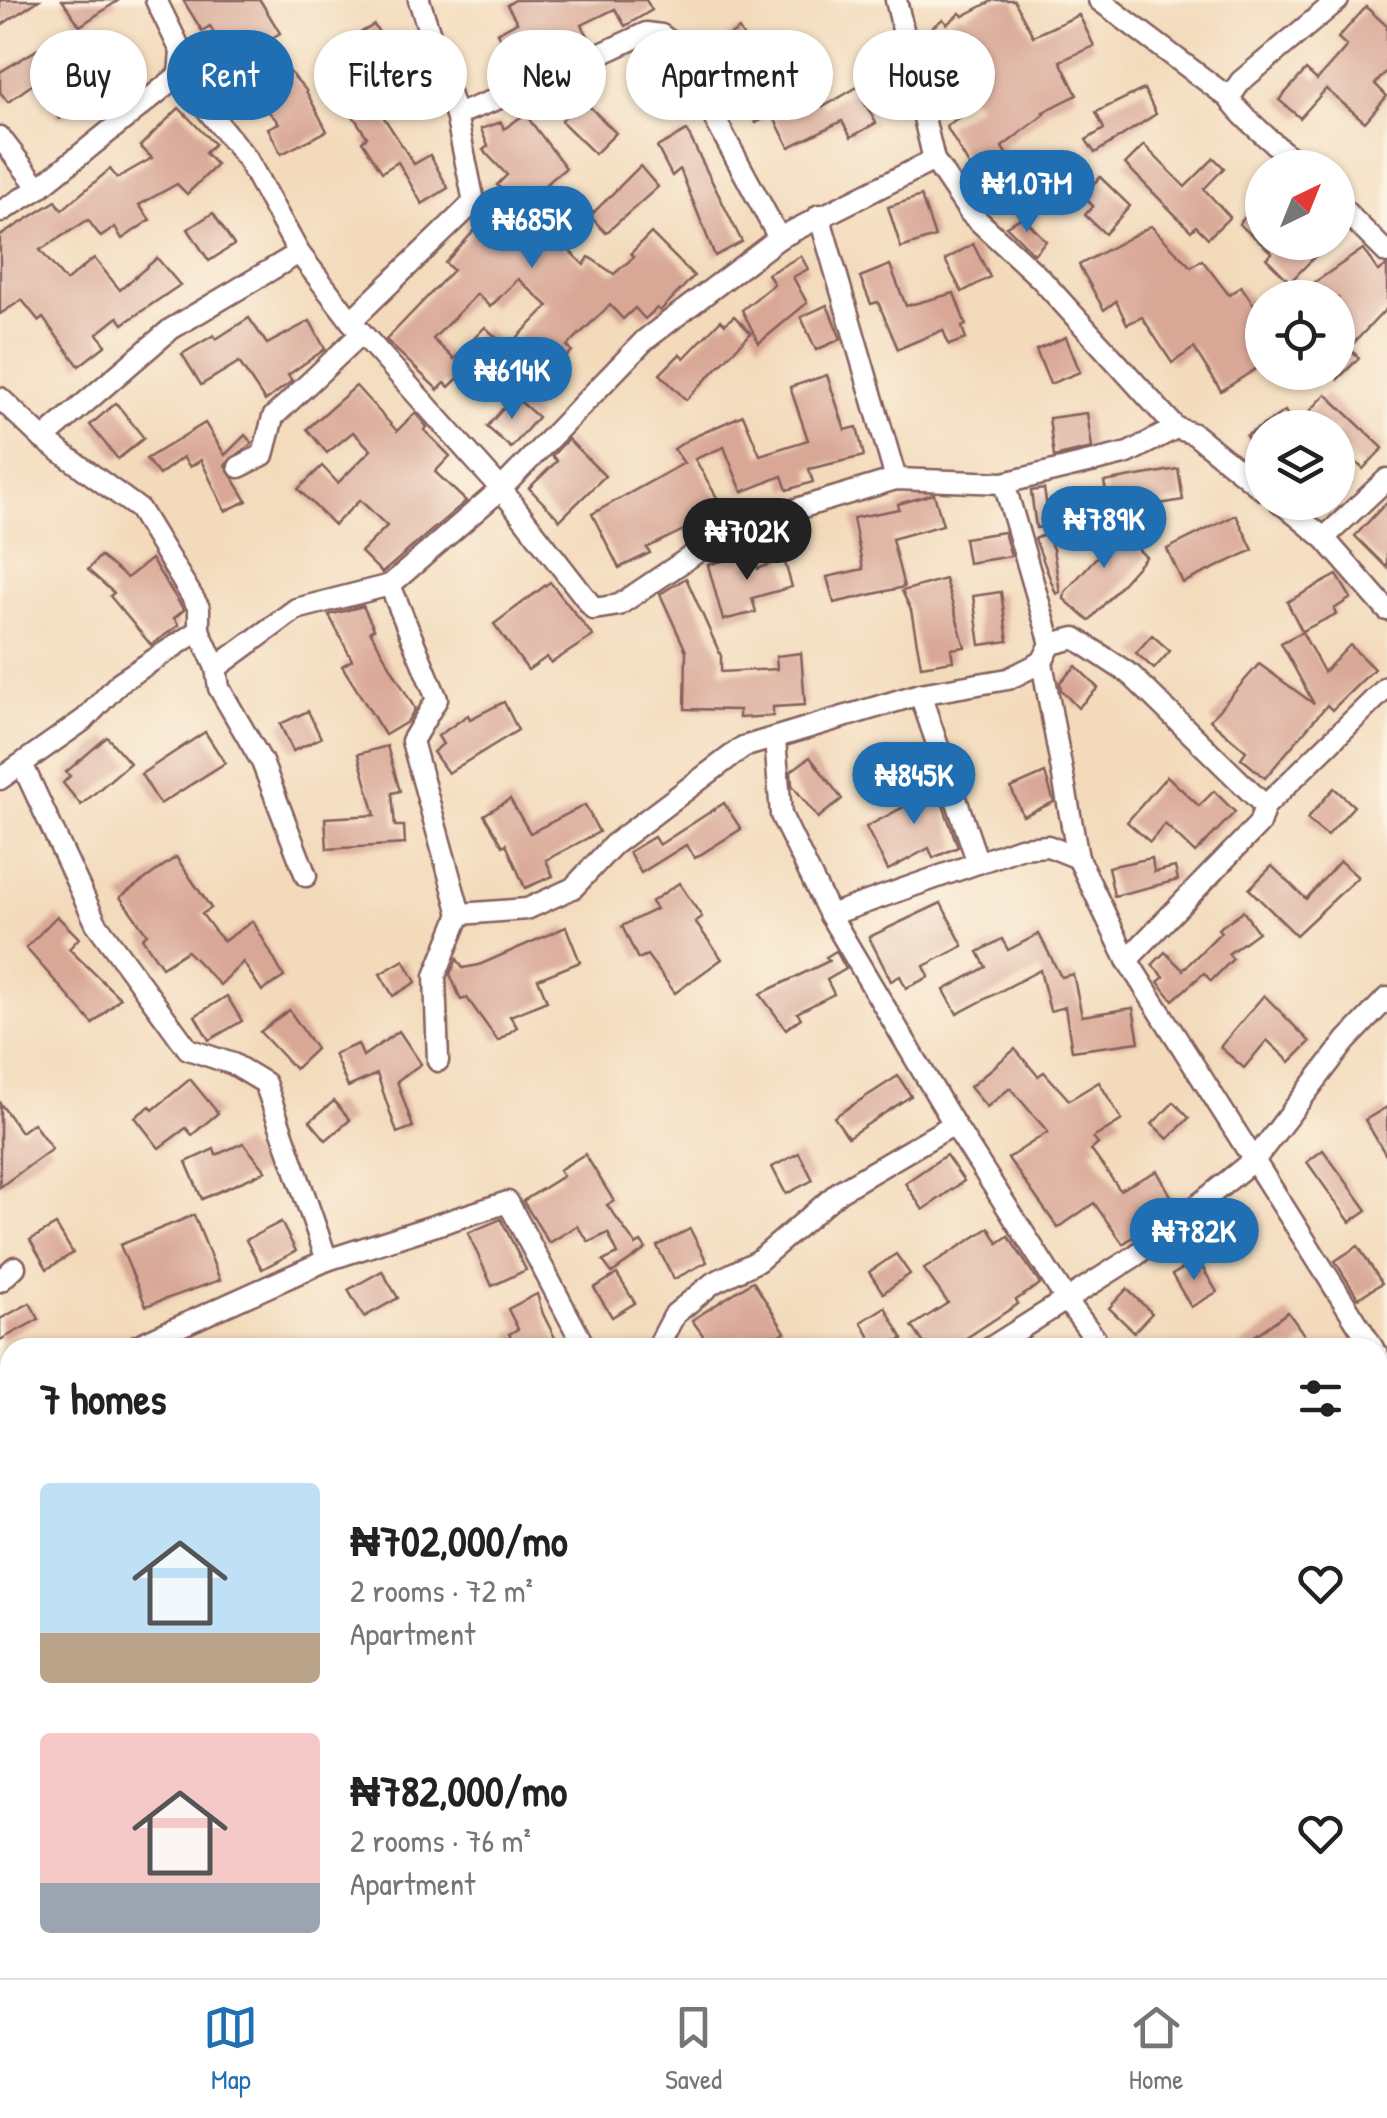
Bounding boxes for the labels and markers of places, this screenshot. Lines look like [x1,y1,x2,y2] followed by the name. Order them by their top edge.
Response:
[946,150,1108,235] pin: ₦1.07M
[462,186,602,271] pin: ₦685K
[442,337,582,422] pin: ₦614K
[1034,486,1174,571] pin: ₦789K
[677,498,817,583] pin: ₦702K
[844,742,984,827] pin: ₦845K
[1124,1198,1264,1283] pin: ₦782K

